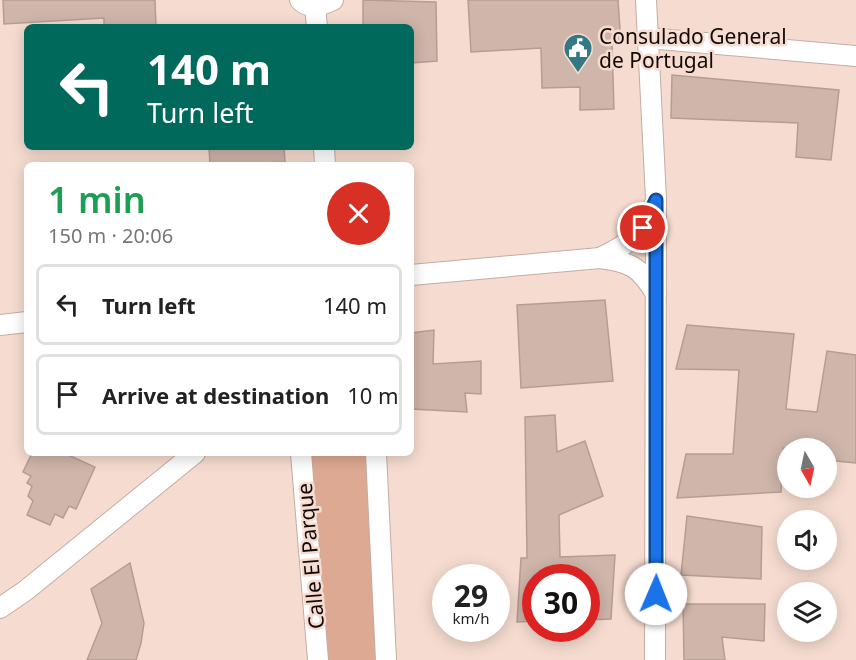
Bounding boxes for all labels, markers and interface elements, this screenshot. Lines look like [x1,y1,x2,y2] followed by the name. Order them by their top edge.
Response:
[599,22,787,74] place label: Consulado General de Portugal
[562,32,594,74] public building icon: Consulado General de Portugal
[147,40,271,97] text: 140 m
[48,48,126,126] icon: left
[147,94,253,131] text: Turn left
[48,175,146,224] text: 1 min
[327,182,390,245] button: close
[617,202,668,253] pin
[626,211,659,244] icon: arrive
[48,222,173,249] text: 150 m · 20:06
[51,288,84,321] icon: left
[102,290,196,320] text: Turn left
[323,290,387,320] text: 140 m
[51,378,84,411] icon: arrive
[102,380,329,410] text: Arrive at destination
[347,380,399,410] text: 10 m
[777,438,837,498] north arrow
[777,438,837,642] map controls
[290,482,330,630] street label: Calle El Parque
[777,510,837,570] button: sound
[624,562,688,626] position arrow
[522,564,600,642] speed limit sign: 30
[454,575,488,616] text: 29
[777,582,837,642] button: layers
[453,608,489,628] text: km/h

